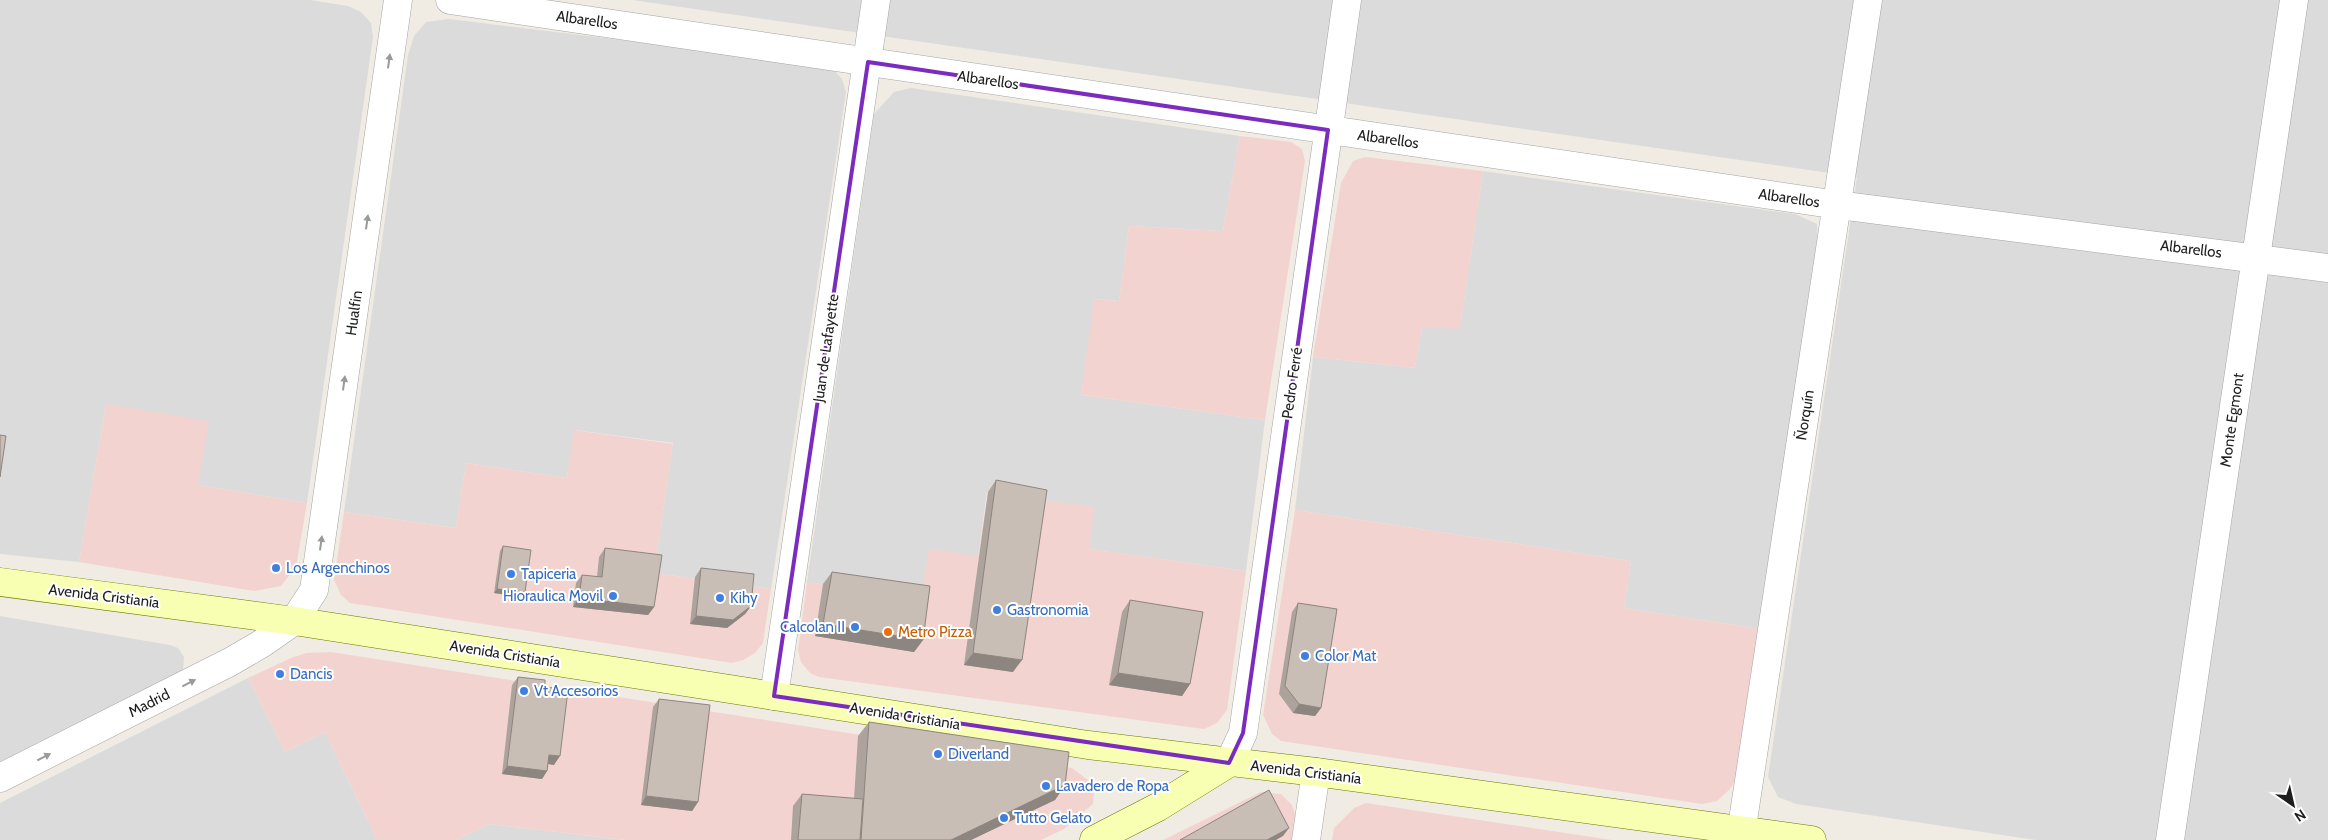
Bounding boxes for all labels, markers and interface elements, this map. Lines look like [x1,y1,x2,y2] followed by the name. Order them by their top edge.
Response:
[555,7,619,33] street label: Albarellos
[386,52,394,68] one-way arrow
[956,67,1020,93] street label: Albarellos
[1356,126,1420,152] street label: Albarellos
[1757,185,1821,211] street label: Albarellos
[363,213,371,229] one-way arrow
[2159,236,2223,262] street label: Albarellos
[342,289,366,337] street label: Hualfin
[809,292,843,404] street label: Juan de Lafayette
[1278,346,1306,420] street label: Pedro Ferré
[2216,372,2248,468] street label: Monte Egmont
[340,374,348,390] one-way arrow
[1792,388,1818,442] street label: Ñorquín
[317,535,325,551] one-way arrow
[286,559,390,577] place label: Los Argenchinos
[270,562,282,574] marker: Los Argenchinos
[521,565,577,583] place label: Tapiceria
[505,568,517,580] marker: Tapiceria
[48,580,161,612] street label: Avenida Cristianía
[503,587,603,605] place label: Hioraulica Movil
[730,589,758,607] place label: Kihy
[607,590,619,602] marker: Hioraulica Movil
[714,592,726,604] marker: Kihy
[1007,601,1089,619] place label: Gastronomia
[991,604,1003,616] marker: Gastronomia
[780,618,845,636] place label: Calcolan II
[849,621,861,633] marker: Calcolan II
[898,623,973,641] place label: Metro Pizza
[882,626,894,638] marker: Metro Pizza
[448,636,562,672] street label: Avenida Cristianía
[1315,647,1376,665] place label: Color Mat
[1299,650,1311,662] marker: Color Mat
[290,665,333,683] place label: Dancis
[274,668,286,680] marker: Dancis
[181,679,196,687] one-way arrow
[534,682,618,700] place label: Vt Accesorios
[125,685,173,721] street label: Madrid
[518,685,530,697] marker: Vt Accesorios
[848,698,962,734] street label: Avenida Cristianía
[948,745,1009,763] place label: Diverland
[932,748,944,760] marker: Diverland
[36,752,51,761] one-way arrow
[1250,756,1363,788] street label: Avenida Cristianía
[1056,777,1170,795] place label: Lavadero de Ropa
[1040,780,1052,792] marker: Lavadero de Ropa
[2268,780,2318,830] north arrow
[2291,806,2309,826] text: N
[1014,809,1092,827] place label: Tutto Gelato
[998,812,1010,824] marker: Tutto Gelato

